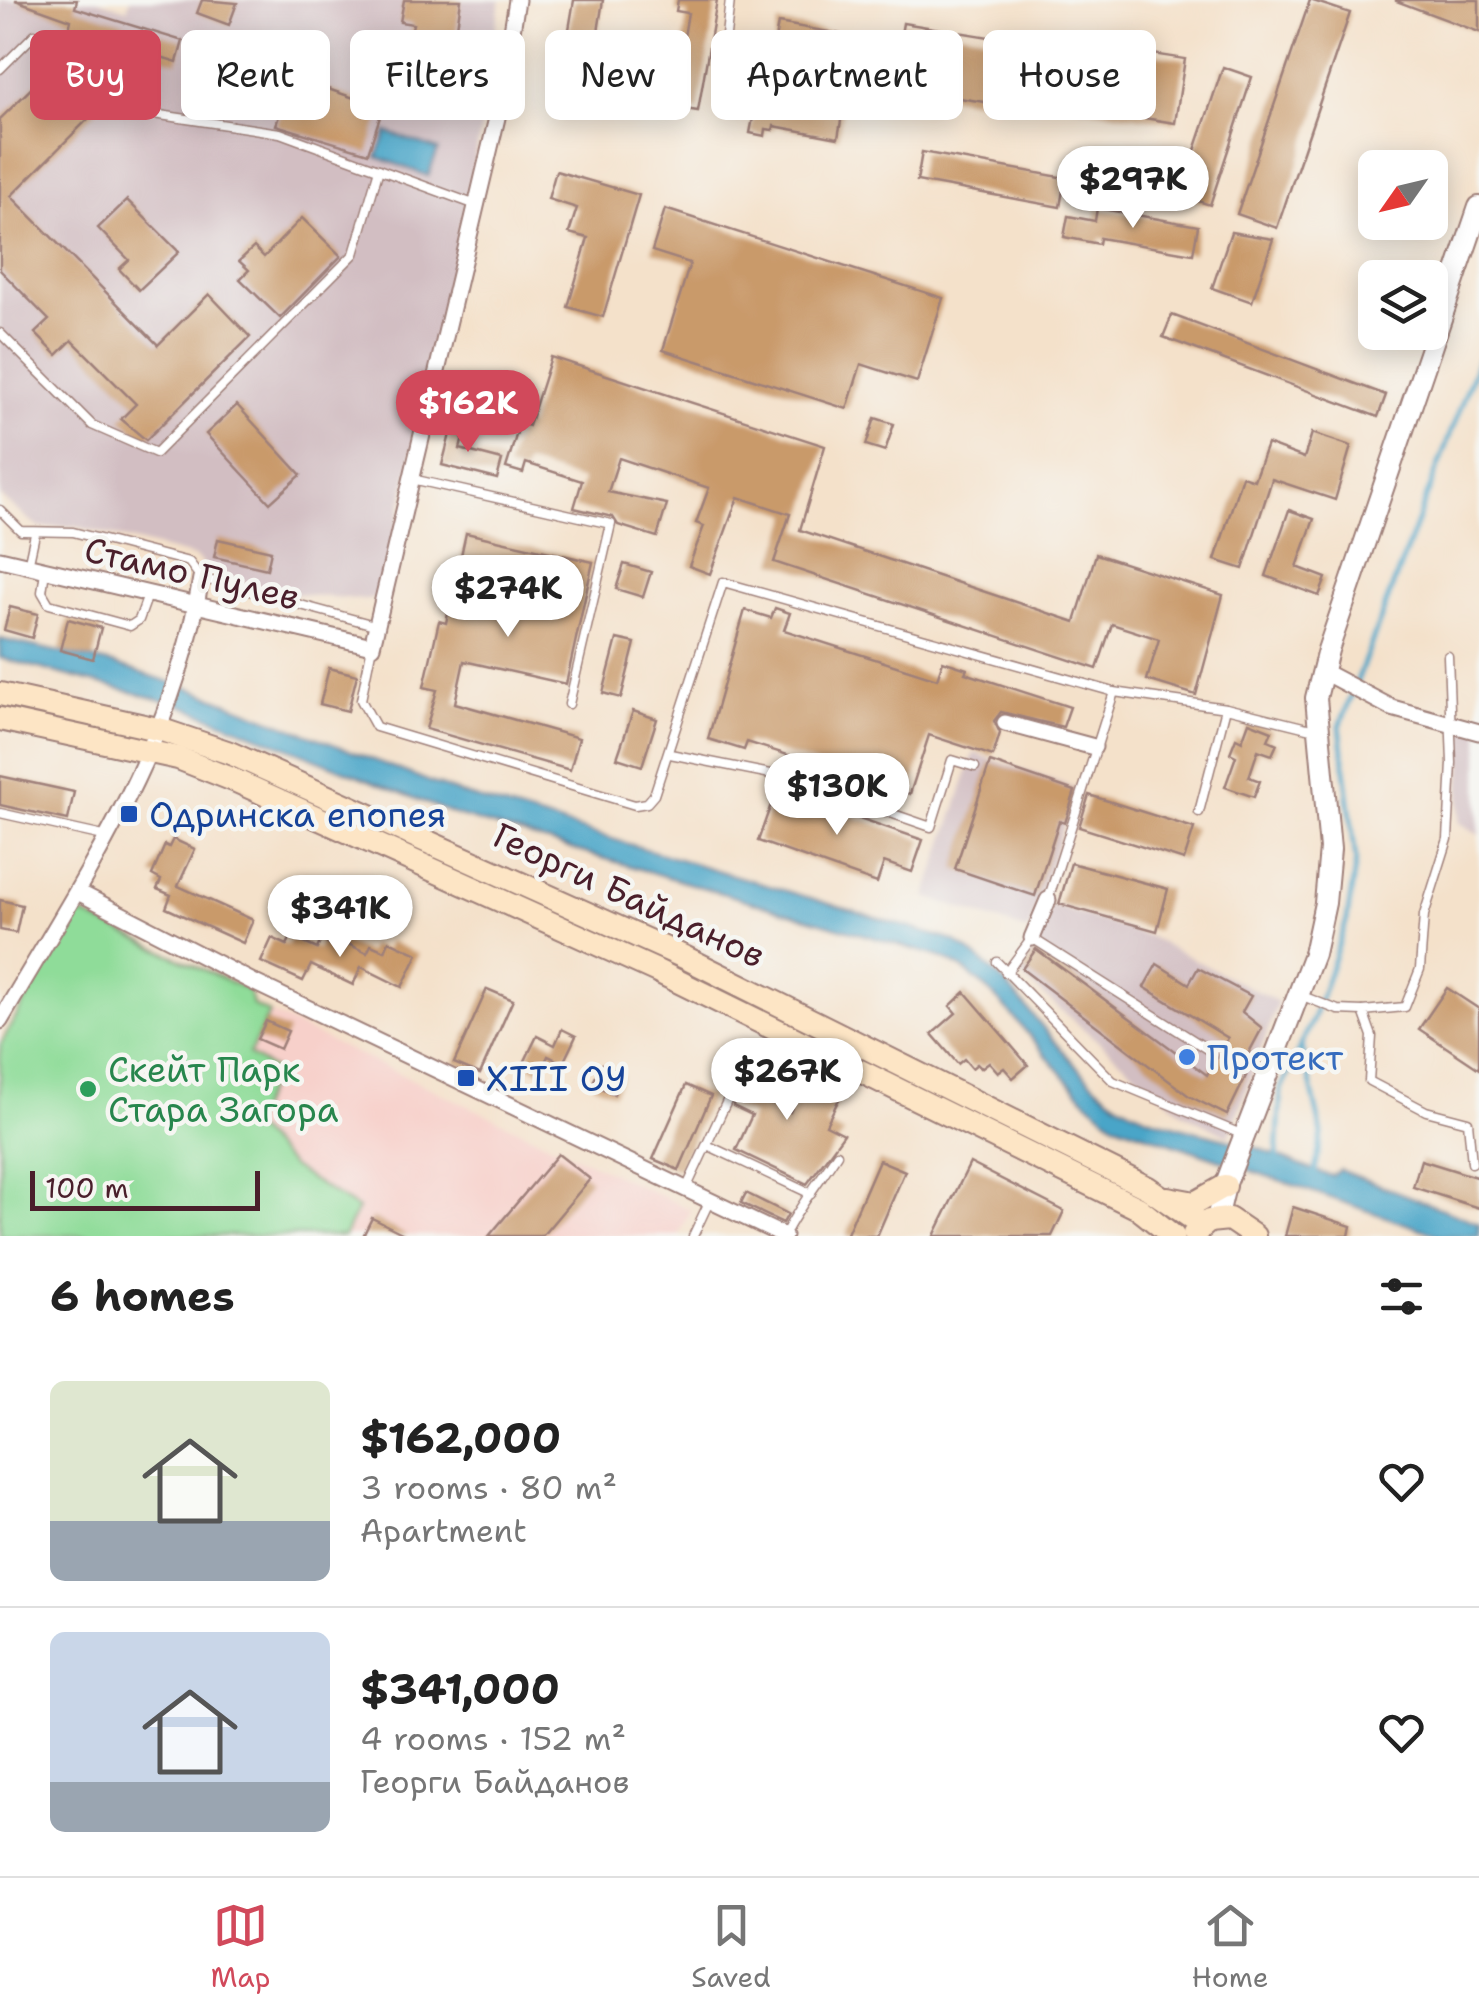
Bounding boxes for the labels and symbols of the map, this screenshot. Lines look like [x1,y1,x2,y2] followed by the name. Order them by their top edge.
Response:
[1063,146,1203,231] pin: $297K
[1358,150,1448,240] north arrow
[398,370,538,455] pin: $162K
[80,525,304,621] street label: Стамо Пулев
[438,555,578,640] pin: $274K
[767,753,907,838] pin: $130K
[149,791,446,838] place label: Одринска епопея
[118,803,140,825] marker: Одринска епопея
[486,811,772,979] street label: Георги Байданов
[270,875,410,960] pin: $341K
[1207,1034,1343,1081] place label: Протект
[717,1038,857,1123] pin: $267K
[108,1046,339,1133] place label: Скейт Парк Стара Загора
[1176,1046,1198,1068] marker: Протект
[486,1055,626,1102] place label: XIII ОУ
[455,1067,477,1089] marker: XIII ОУ
[77,1078,99,1100] marker: Скейт Парк Стара Загора
[30,1166,260,1210] scale bar

